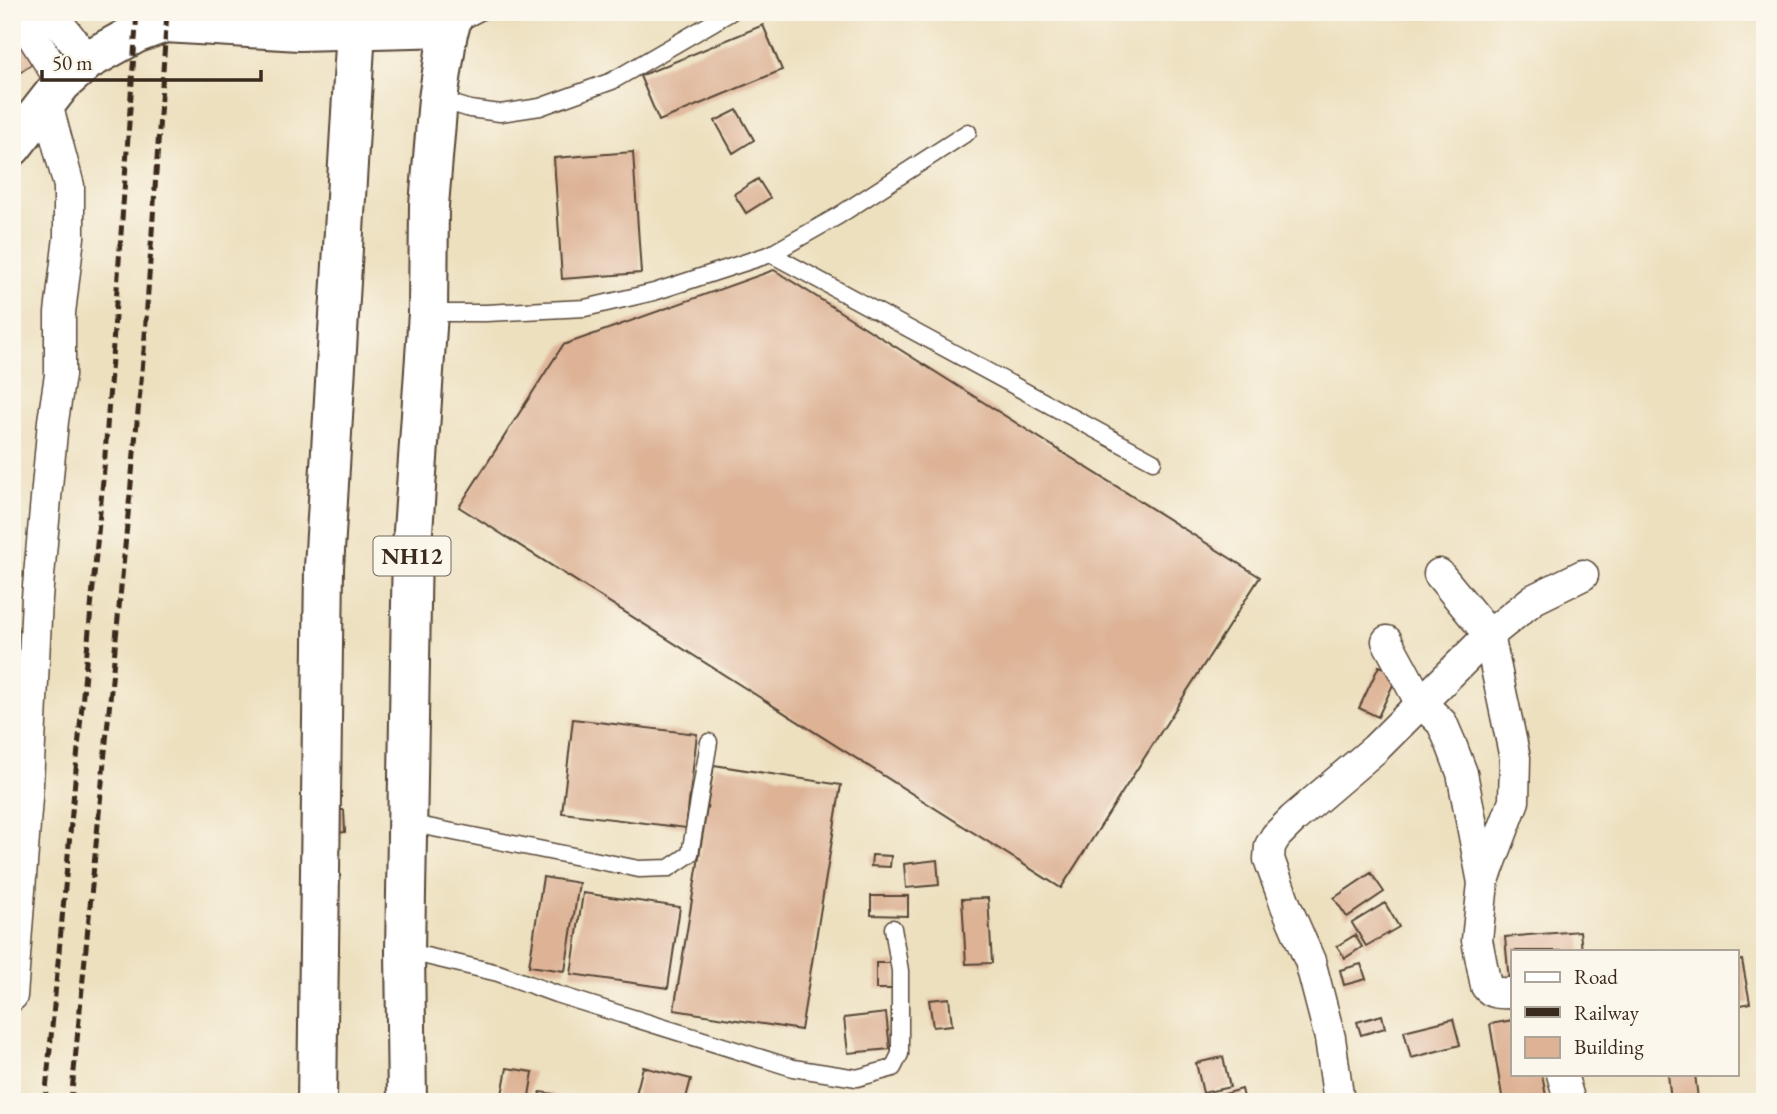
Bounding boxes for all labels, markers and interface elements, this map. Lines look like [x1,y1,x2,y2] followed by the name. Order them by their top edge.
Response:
[42,38,261,82] scale bar
[52,49,93,76] text: 50 m
[374,536,450,576] road number: NH12
[1511,950,1738,1076] legend
[1574,963,1618,990] text: Road
[1574,999,1640,1026] text: Railway
[1574,1033,1644,1060] text: Building

